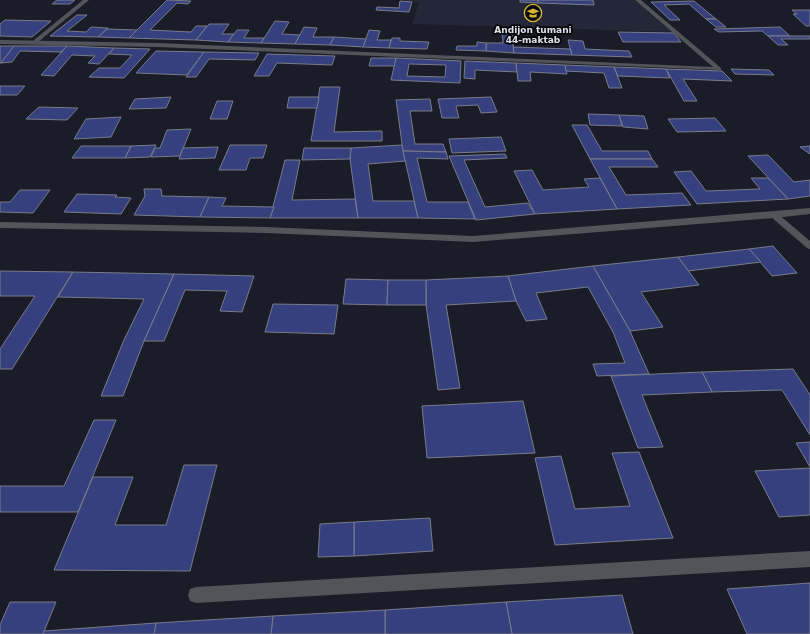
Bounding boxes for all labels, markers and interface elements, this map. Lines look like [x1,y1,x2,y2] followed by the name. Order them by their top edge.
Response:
[523,3,543,23] school or university icon: Andijon tumani 44-maktab
[494,25,572,45] place label: Andijon tumani 44-maktab

